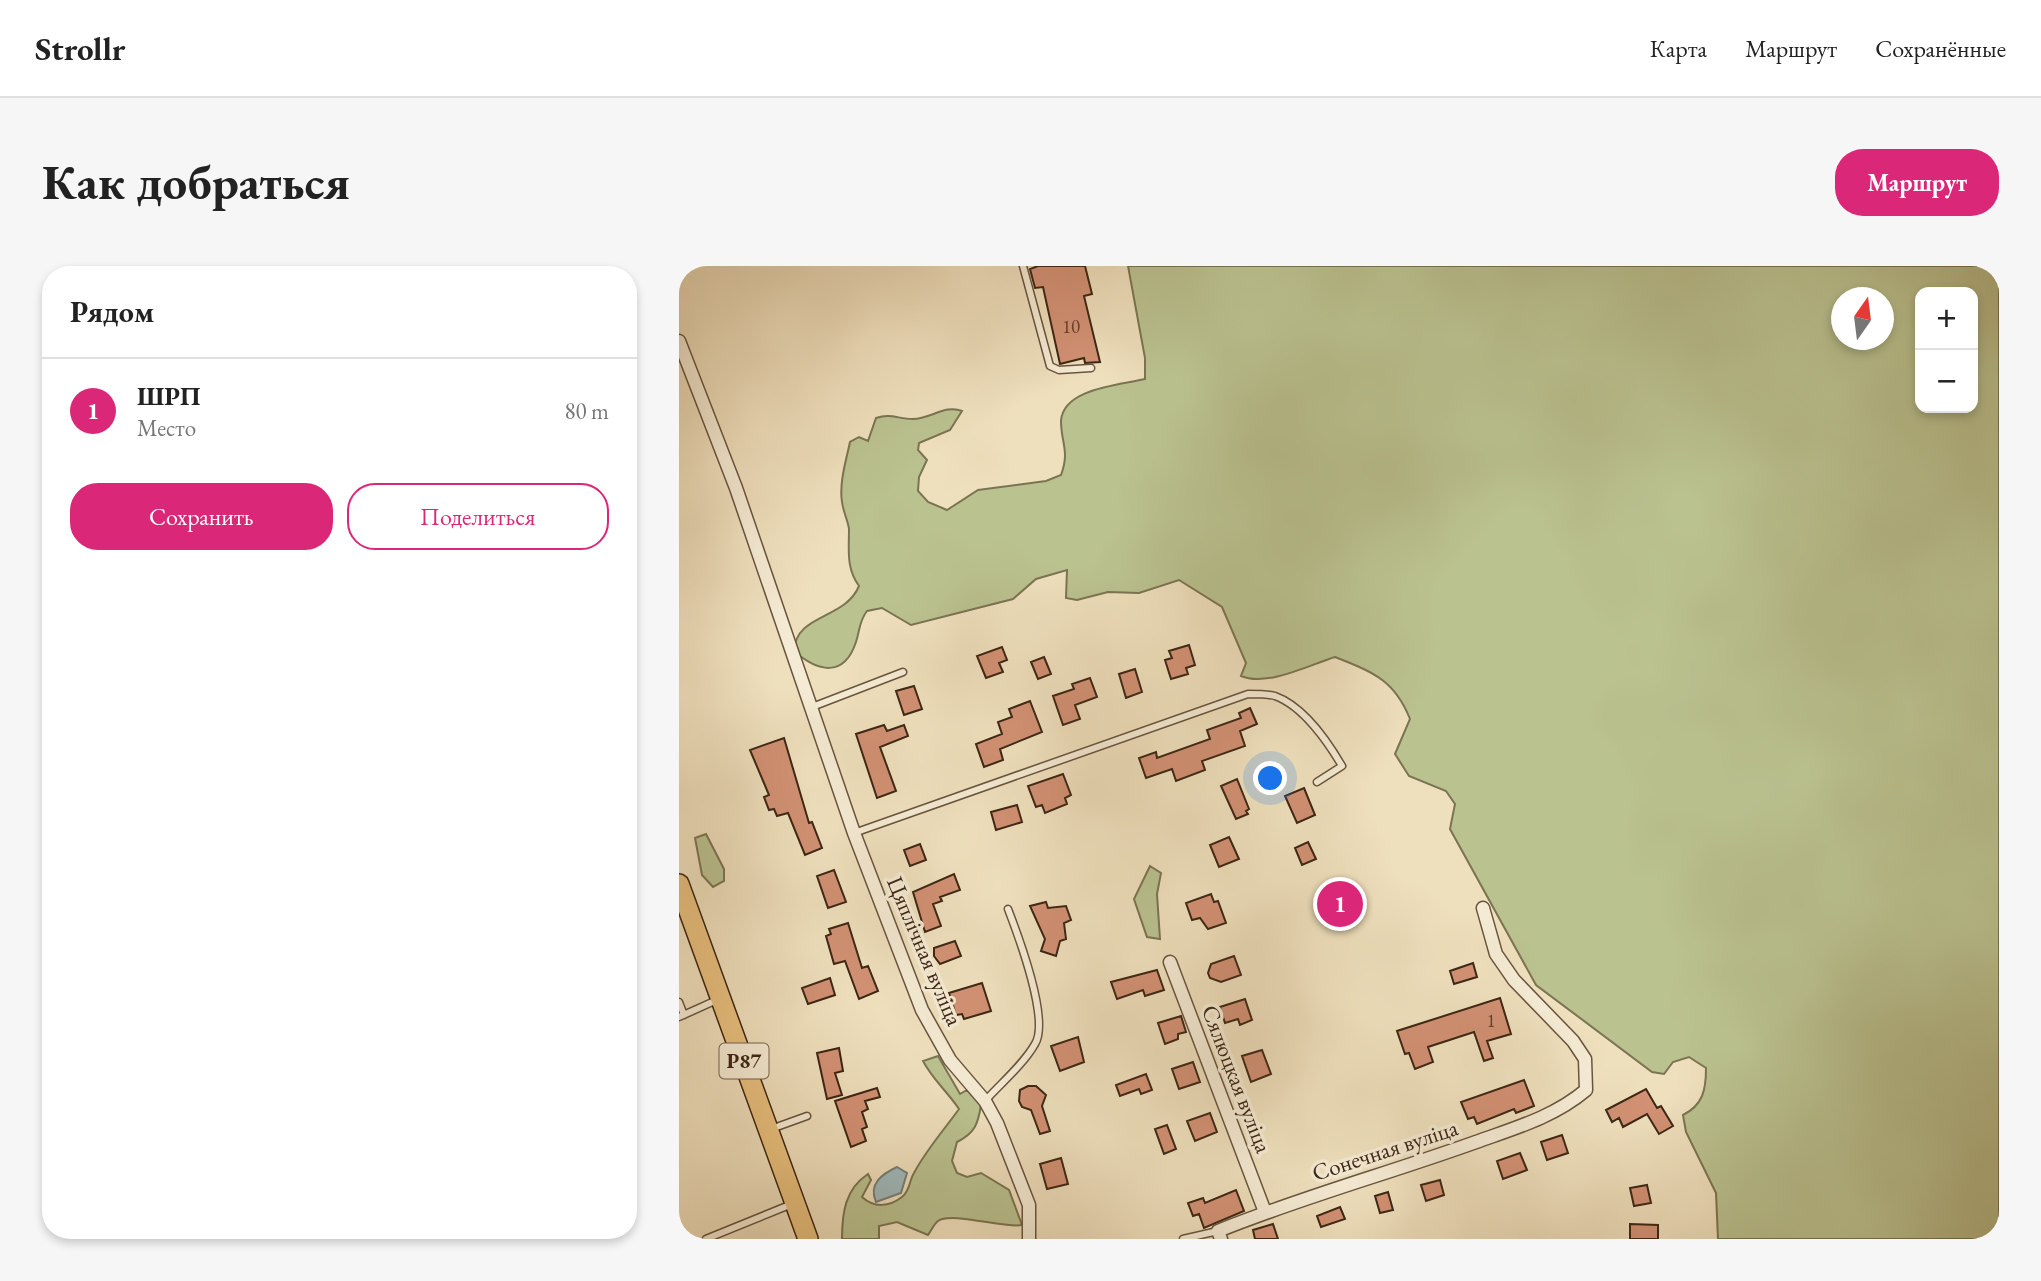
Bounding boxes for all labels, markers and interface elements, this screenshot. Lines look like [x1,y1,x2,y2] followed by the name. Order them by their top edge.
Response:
[35,27,126,70] text: Strollr
[1650,33,1707,64] text: Карта
[1745,33,1837,64] text: Маршрут
[1875,33,2006,64] text: Сохранённые
[1835,149,1999,216] button: Маршрут
[42,150,350,214] text: Как добраться
[1831,287,1894,350] north arrow
[1915,287,1978,413] map controls
[1915,287,1978,350] button: +
[70,292,154,331] text: Рядом
[1062,314,1080,339] house number: 10
[1915,350,1978,413] button: −
[137,379,201,413] text: ШРП
[87,396,99,426] text: 1
[564,396,609,426] text: 80 m
[137,413,196,443] text: Место
[70,483,333,550] button: Сохранить
[347,483,609,550] button: Поделиться
[1253,761,1287,795] your location
[880,872,970,1031] street label: Цяплічная вуліца
[1317,878,1363,930] pin: 1
[1195,1001,1279,1158] street label: Сялюцкая вуліца
[1486,1008,1496,1033] house number: 1
[720,1044,769,1078] road number: Р87
[1308,1112,1463,1188] street label: Сонечная вуліца

